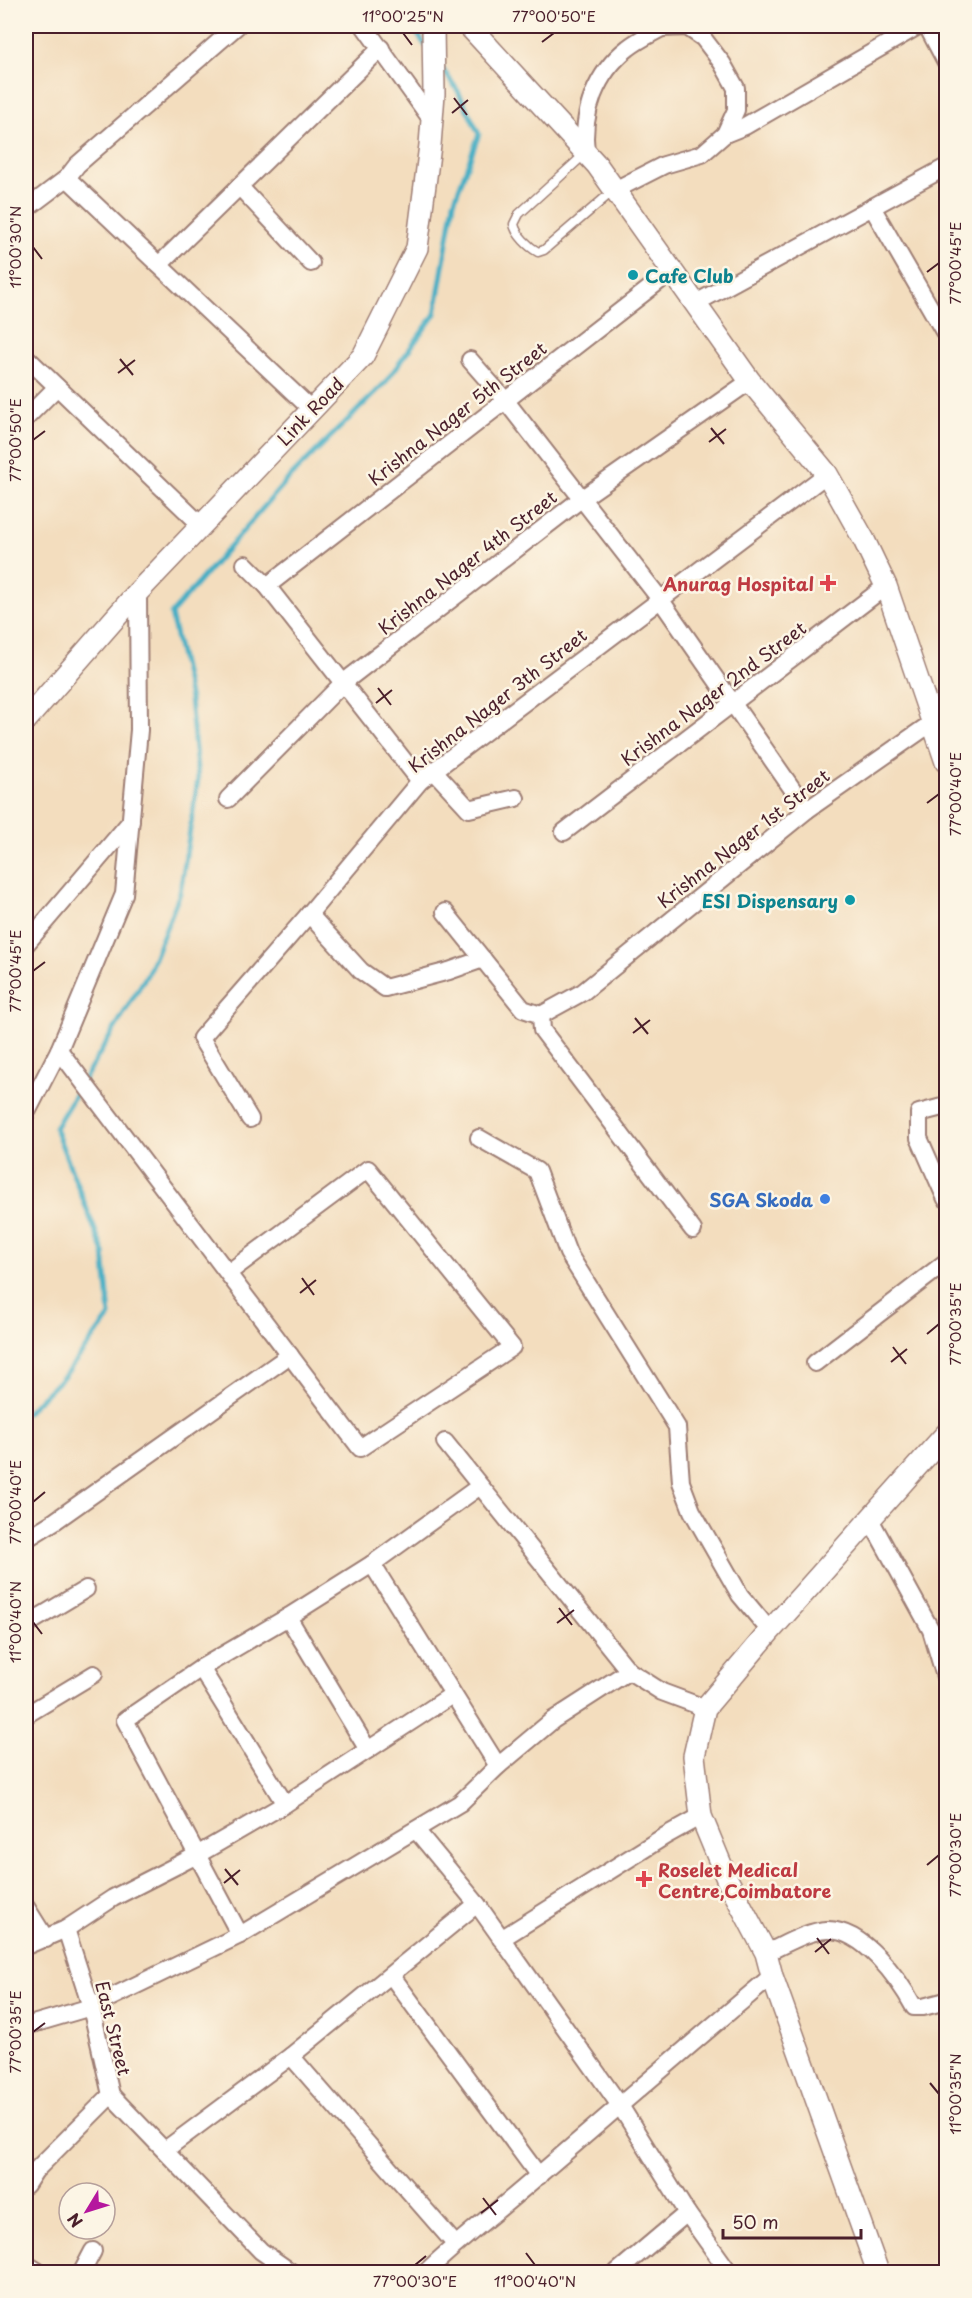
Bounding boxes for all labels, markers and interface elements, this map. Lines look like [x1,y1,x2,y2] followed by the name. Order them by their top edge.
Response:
[362,4,444,27] text: 11°00'25"N
[512,4,596,27] text: 77°00'50"E
[3,206,26,288] text: 11°00'30"N
[943,222,966,304] text: 77°00'45"E
[645,262,733,289] place label: Cafe Club
[626,268,640,282] marker: Cafe Club
[362,335,552,491] street label: Krishna Nager 5th Street
[270,371,350,451] street label: Link Road
[3,398,26,482] text: 77°00'50"E
[372,483,562,641] street label: Krishna Nager 4th Street
[662,570,814,597] place label: Anurag Hospital
[819,574,837,592] marker: Anurag Hospital
[615,614,811,772] street label: Krishna Nager 2nd Street
[402,622,592,778] street label: Krishna Nager 3th Street
[943,752,966,836] text: 77°00'40"E
[651,762,835,914] street label: Krishna Nager 1st Street
[702,887,838,914] place label: ESI Dispensary
[843,893,857,907] marker: ESI Dispensary
[3,930,26,1012] text: 77°00'45"E
[709,1186,814,1213] place label: SGA Skoda
[818,1192,832,1206] marker: SGA Skoda
[943,1282,966,1366] text: 77°00'35"E
[3,1460,26,1544] text: 77°00'40"E
[3,1581,26,1663] text: 11°00'40"N
[943,1813,966,1897] text: 77°00'30"E
[658,1856,831,1904] place label: Roselet Medical Centre,Coimbatore
[635,1870,653,1888] marker: Roselet Medical Centre,Coimbatore
[89,1978,139,2078] street label: East Street
[3,1990,26,2074] text: 77°00'35"E
[943,2053,966,2135] text: 11°00'35"N
[57,2181,117,2241] north arrow
[723,2202,861,2240] scale bar
[61,2208,88,2233] text: N
[732,2208,779,2235] text: 50 m
[373,2269,457,2292] text: 77°00'30"E
[494,2269,576,2292] text: 11°00'40"N

